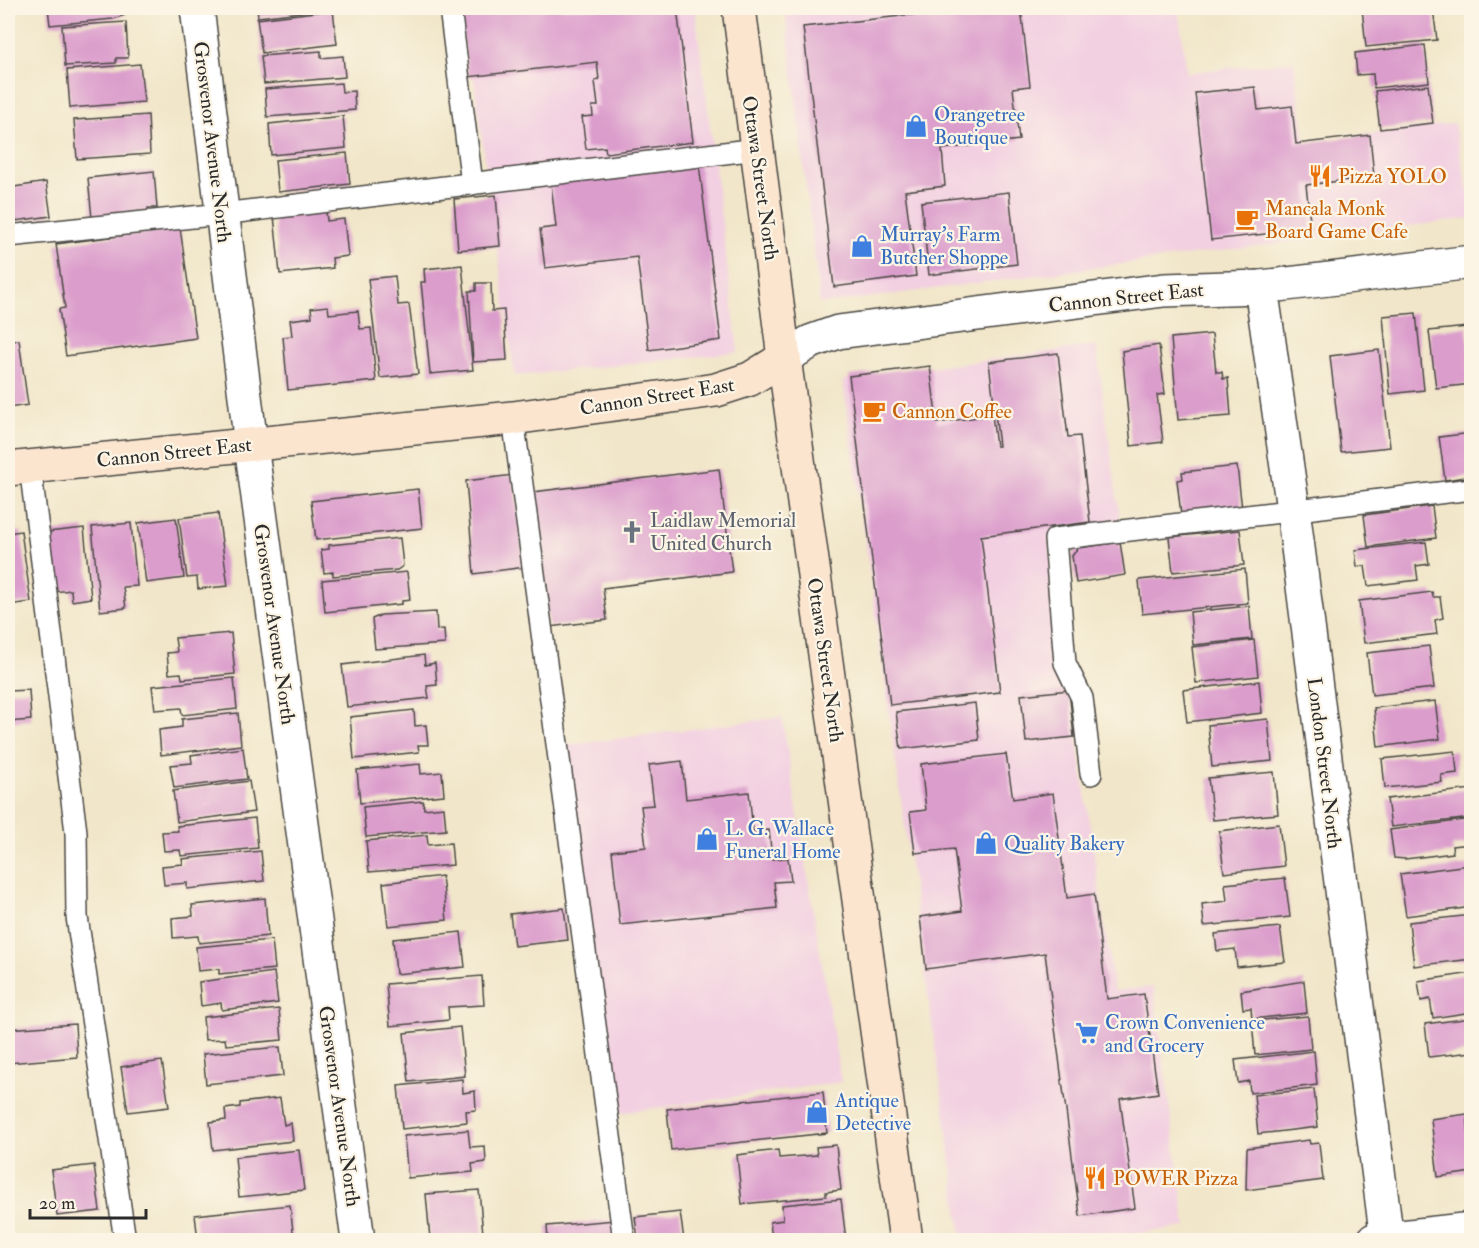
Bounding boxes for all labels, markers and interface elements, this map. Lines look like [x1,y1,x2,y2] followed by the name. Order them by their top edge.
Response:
[188,40,237,245] street label: Grosvenor Avenue North
[737,94,784,262] street label: Ottawa Street North
[934,102,1025,150] place label: Orangetree Boutique
[903,113,929,139] shop icon: Orangetree Boutique
[1307,163,1333,189] restaurant icon: Pizza YOLO
[1338,164,1447,189] place label: Pizza YOLO
[1265,196,1408,244] place label: Mancala Monk Board Game Cafe
[1234,206,1260,232] cafe icon: Mancala Monk Board Game Cafe
[880,222,1008,271] place label: Murray's Farm Butcher Shoppe
[849,233,875,259] shop icon: Murray's Farm Butcher Shoppe
[1047,277,1205,318] street label: Cannon Street East
[578,372,737,421] street label: Cannon Street East
[861,398,887,424] cafe icon: Cannon Coffee
[892,399,1012,424] place label: Cannon Coffee
[95,432,253,473] street label: Cannon Street East
[650,508,796,556] place label: Laidlaw Memorial United Church
[619,519,645,545] church icon: Laidlaw Memorial United Church
[248,522,301,727] street label: Grosvenor Avenue North
[802,576,849,744] street label: Ottawa Street North
[1302,676,1347,851] street label: London Street North
[725,816,841,864] place label: L. G. Wallace Funeral Home
[694,826,720,852] shop icon: L. G. Wallace Funeral Home
[973,830,999,856] shop icon: Quality Bakery
[1004,831,1126,856] place label: Quality Bakery
[313,1004,366,1209] street label: Grosvenor Avenue North
[1105,1010,1265,1058] place label: Crown Convenience and Grocery
[1074,1020,1100,1046] supermarket icon: Crown Convenience and Grocery
[834,1088,911,1136] place label: Antique Detective
[804,1099,830,1125] shop icon: Antique Detective
[1082,1165,1108,1191] restaurant icon: POWER Pizza
[1113,1166,1239,1191] place label: POWER Pizza
[30,1182,146,1220] scale bar
[39,1192,75,1215] text: 20 m

